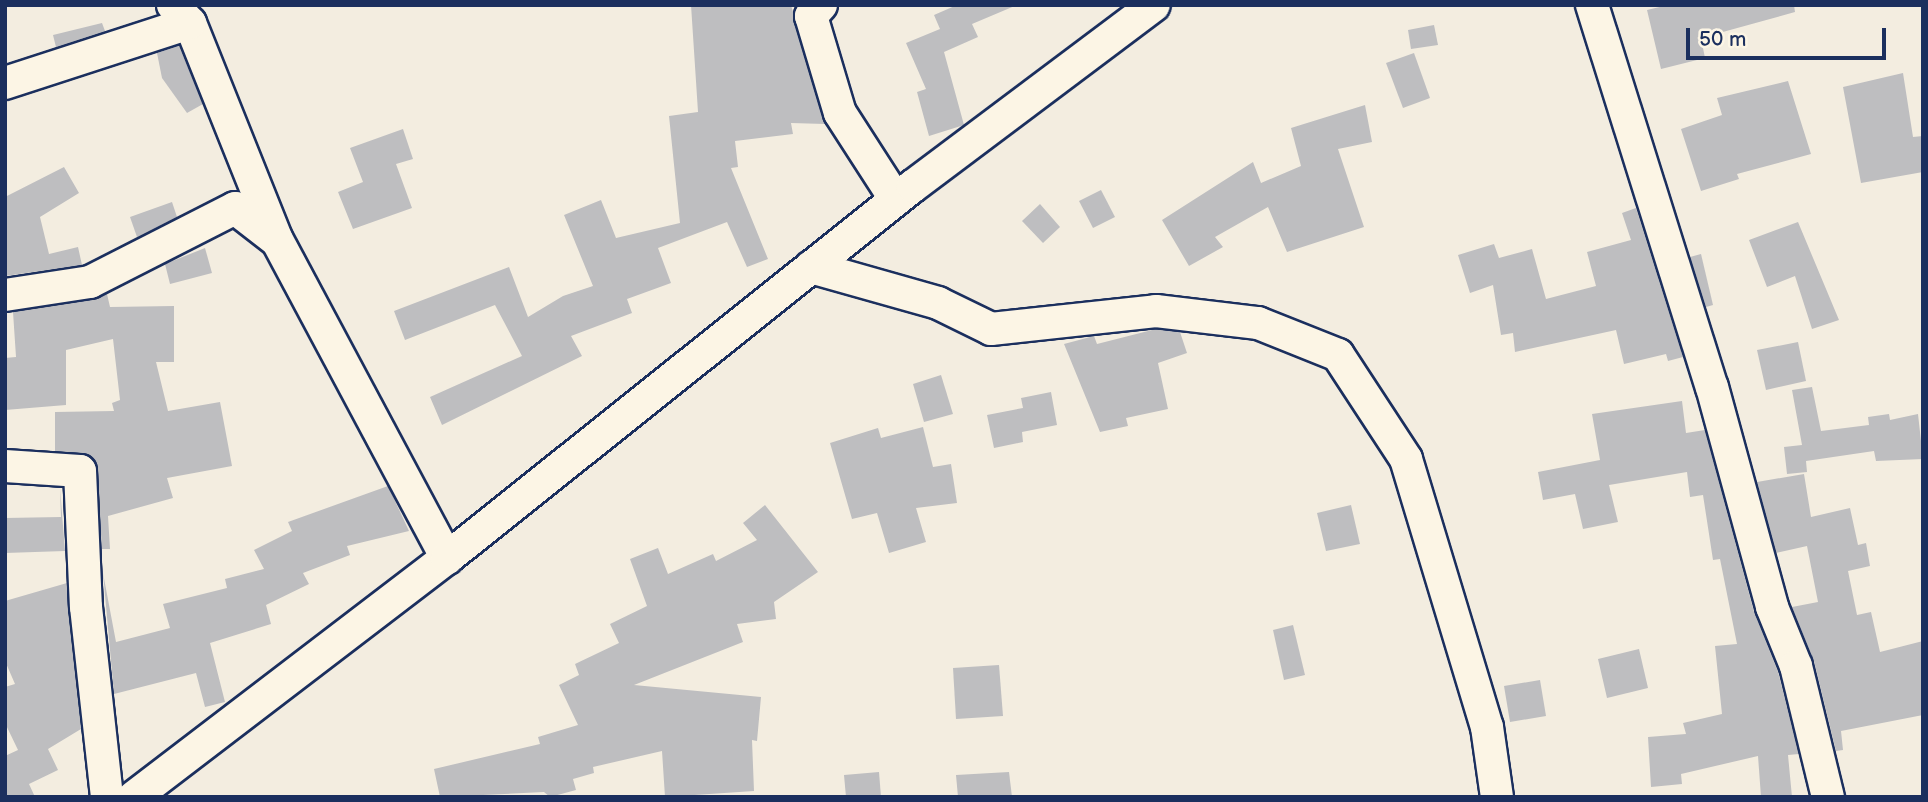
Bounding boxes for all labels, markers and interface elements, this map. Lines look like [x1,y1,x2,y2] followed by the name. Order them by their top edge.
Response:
[1690,14,1890,58] scale bar
[1699,27,1746,52] text: 50 m

